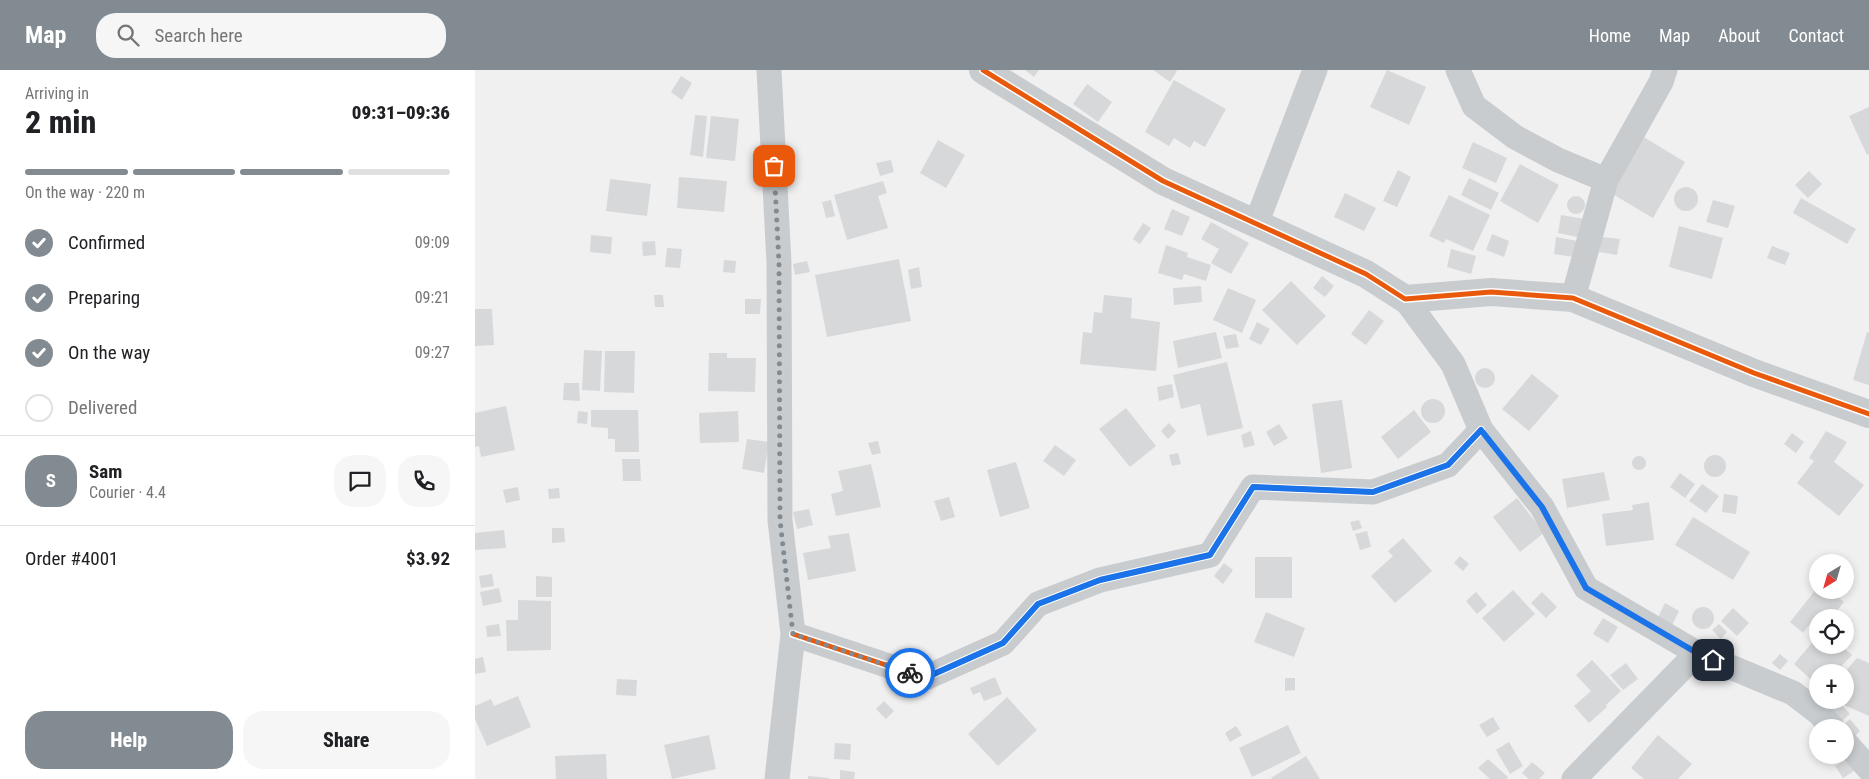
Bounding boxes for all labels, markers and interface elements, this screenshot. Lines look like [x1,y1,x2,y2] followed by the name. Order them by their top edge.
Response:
[96,13,446,58] search box
[25,21,66,49] text: Map
[114,21,142,49] icon: search
[154,24,243,47] text: Search here
[1589,25,1631,46] text: Home
[1659,25,1690,46] text: Map
[1718,25,1760,46] text: About
[1788,25,1844,46] text: Contact
[25,84,89,103] text: Arriving in
[352,101,450,124] text: 09:31–09:36
[25,103,96,141] text: 2 min
[753,145,795,187] pin
[760,152,788,180] icon: bag
[25,183,145,202] text: On the way · 220 m
[25,229,53,257] icon: check
[68,231,145,254] text: Confirmed
[415,233,450,252] text: 09:09
[25,284,53,312] icon: check
[68,286,140,309] text: Preparing
[415,288,450,307] text: 09:21
[25,339,53,367] icon: check
[68,341,150,364] text: On the way
[415,343,450,362] text: 09:27
[68,396,137,419] text: Delivered
[334,455,386,507] button: chat
[398,455,450,507] button: phone
[89,460,122,483] text: Sam
[46,469,56,492] text: S
[89,483,166,502] text: Courier · 4.4
[25,547,118,570] text: Order #4001
[406,547,450,570] text: $3.92
[1809,554,1854,599] north arrow
[1809,554,1854,764] map controls
[1809,609,1854,654] button: locate
[1692,639,1734,681] pin
[1699,646,1727,674] icon: home
[885,648,935,698] courier
[896,659,924,687] icon: bike
[1809,664,1854,709] button: +
[25,711,233,769] button: Help
[243,711,450,769] button: Share
[1809,719,1854,764] button: −

